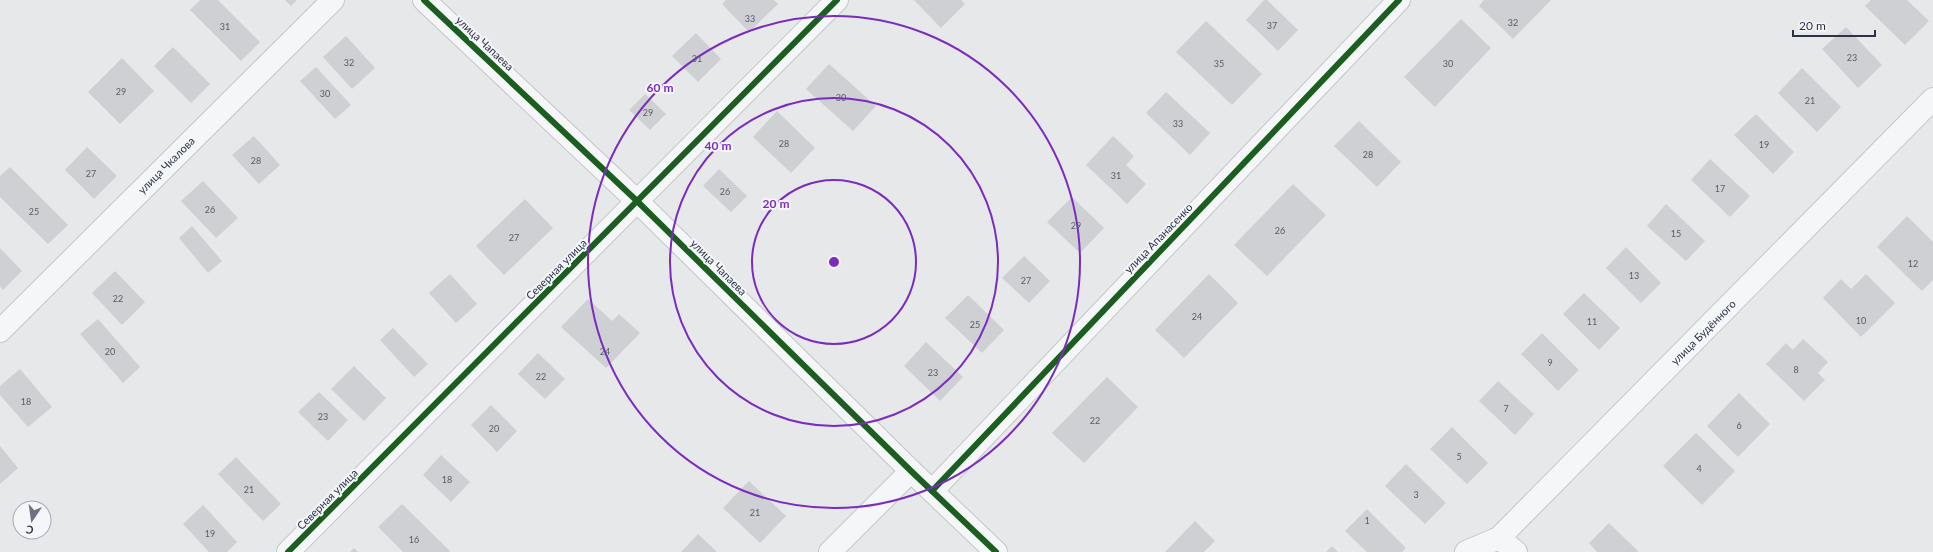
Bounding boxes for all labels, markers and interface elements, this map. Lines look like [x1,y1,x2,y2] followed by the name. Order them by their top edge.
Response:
[1793,12,1875,38] scale bar
[454,13,516,73] street label: улица Чапаева
[745,13,755,24] house number: 33
[1508,17,1518,28] house number: 32
[1799,18,1826,33] text: 20 m
[1267,20,1277,31] house number: 37
[220,21,230,32] house number: 31
[1847,52,1857,63] house number: 23
[692,53,702,64] house number: 31
[344,57,354,68] house number: 32
[1214,58,1224,69] house number: 35
[1443,58,1453,69] house number: 30
[647,80,673,95] text: 60 m
[116,86,126,97] house number: 29
[320,88,330,99] house number: 30
[836,92,846,103] house number: 30
[1805,95,1815,106] house number: 21
[643,107,653,118] house number: 29
[1173,118,1183,129] house number: 33
[135,134,197,196] street label: улица Чкалова
[705,138,731,153] text: 40 m
[779,138,789,149] house number: 28
[1759,139,1769,150] house number: 19
[1363,149,1373,160] house number: 28
[251,155,261,166] house number: 28
[86,168,96,179] house number: 27
[1111,170,1121,181] house number: 31
[1715,183,1725,194] house number: 17
[720,186,730,197] house number: 26
[763,196,789,211] text: 20 m
[1121,200,1195,276] street label: улица Апанасенко
[205,204,215,215] house number: 26
[29,206,39,217] house number: 25
[1071,220,1081,231] house number: 29
[1275,225,1285,236] house number: 26
[1671,228,1681,239] house number: 15
[509,232,519,243] house number: 27
[523,236,589,302] street label: Северная улица
[688,236,750,298] street label: улица Чапаева
[827,255,841,269] centre of rings
[1908,258,1918,269] house number: 12
[1629,270,1639,281] house number: 13
[1021,275,1031,286] house number: 27
[113,293,123,304] house number: 22
[1668,297,1738,367] street label: улица Будённого
[1192,311,1202,322] house number: 24
[1856,315,1866,326] house number: 10
[1587,316,1597,327] house number: 11
[970,319,980,330] house number: 25
[105,346,115,357] house number: 20
[600,346,610,357] house number: 24
[1547,357,1553,368] house number: 9
[1793,364,1799,375] house number: 8
[928,367,938,378] house number: 23
[536,371,546,382] house number: 22
[21,396,31,407] house number: 18
[1503,403,1509,414] house number: 7
[318,411,328,422] house number: 23
[1090,415,1100,426] house number: 22
[1736,420,1742,431] house number: 6
[489,423,499,434] house number: 20
[1456,451,1462,462] house number: 5
[1696,463,1702,474] house number: 4
[294,466,360,532] street label: Северная улица
[442,474,452,485] house number: 18
[244,484,254,495] house number: 21
[1413,489,1419,500] house number: 3
[12,500,52,540] north arrow
[750,507,760,518] house number: 21
[1364,515,1370,526] house number: 1
[24,523,35,537] text: С
[205,528,215,539] house number: 19
[409,534,419,545] house number: 16

